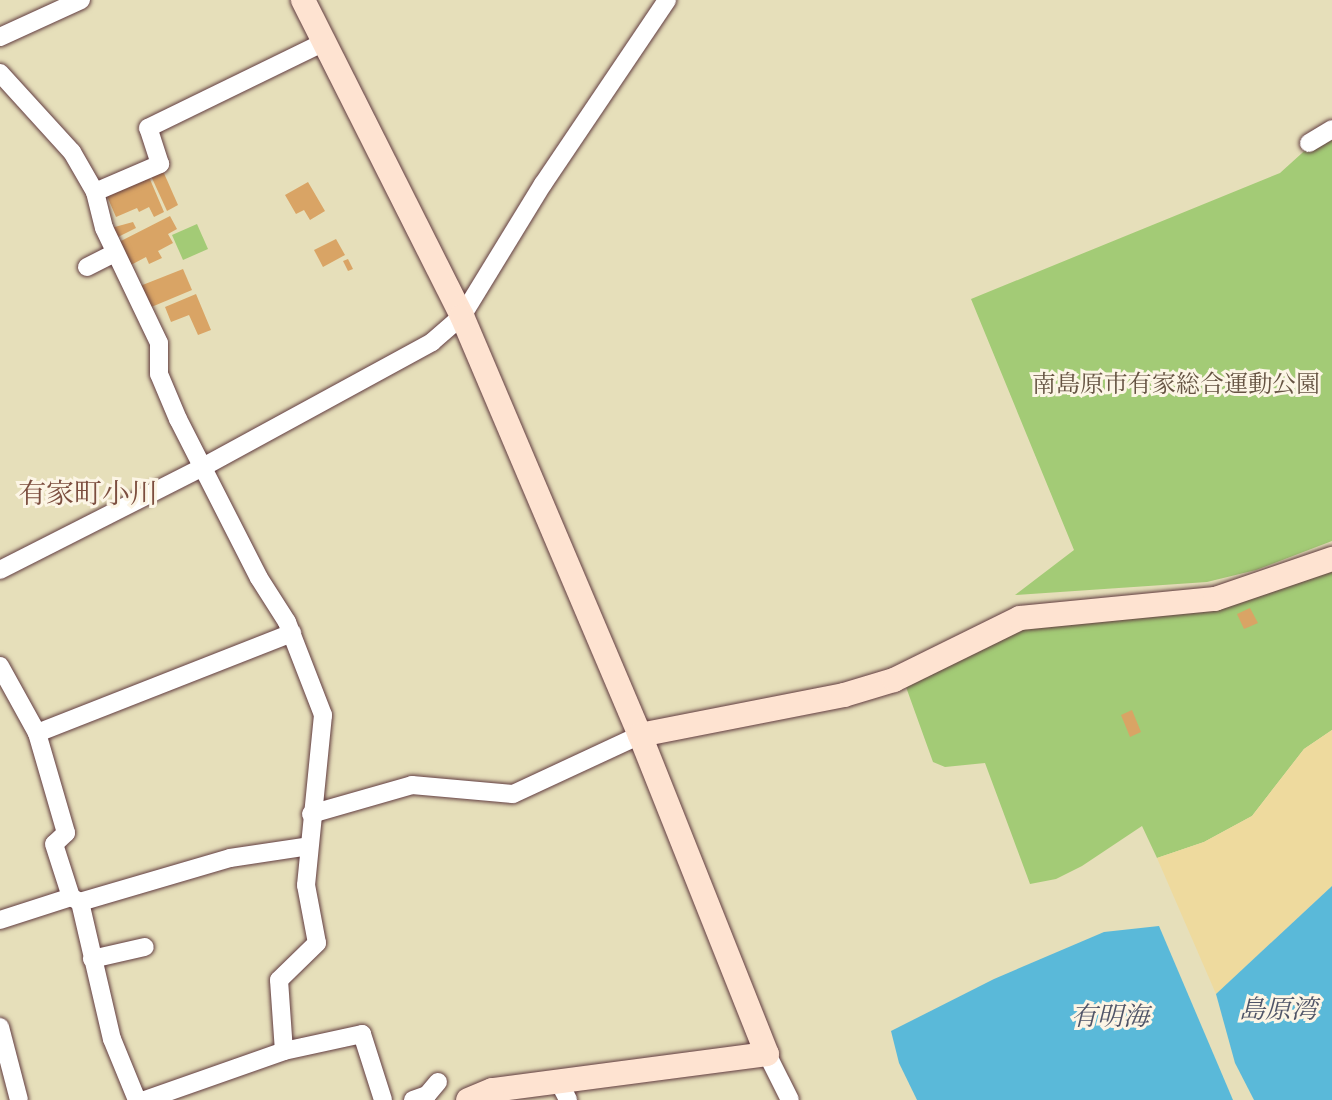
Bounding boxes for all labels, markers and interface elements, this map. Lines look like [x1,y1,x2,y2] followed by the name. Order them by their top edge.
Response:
[1032,371,1320,399] park label: 南島原市有家総合運動公園
[18,478,158,512] district label: 有家町小川
[1239,995,1317,1027] water label: 島原湾
[1071,1002,1149,1034] water label: 有明海

